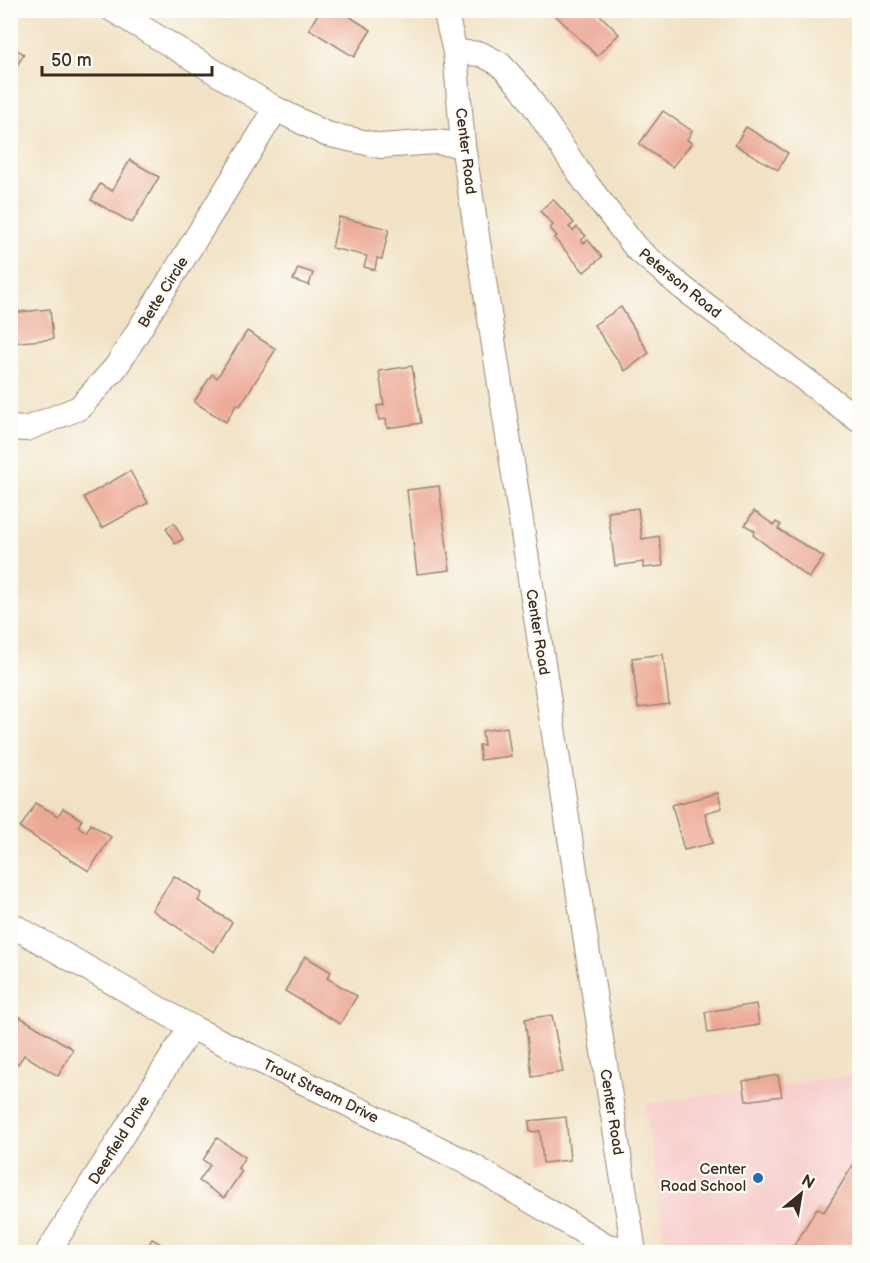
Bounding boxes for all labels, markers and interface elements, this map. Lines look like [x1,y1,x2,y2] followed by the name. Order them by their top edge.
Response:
[42,39,212,77] scale bar
[51,50,92,71] text: 50 m
[451,107,480,195] street label: Center Road
[634,244,725,323] street label: Peterson Road
[134,253,193,331] street label: Bette Circle
[521,588,554,676] street label: Center Road
[260,1055,382,1128] street label: Trout Stream Drive
[595,1068,628,1156] street label: Center Road
[85,1092,154,1188] street label: Deerfield Drive
[660,1160,747,1196] place label: Center Road School
[771,1164,831,1224] north arrow
[751,1171,765,1185] marker: Center Road School
[798,1171,818,1194] text: N

